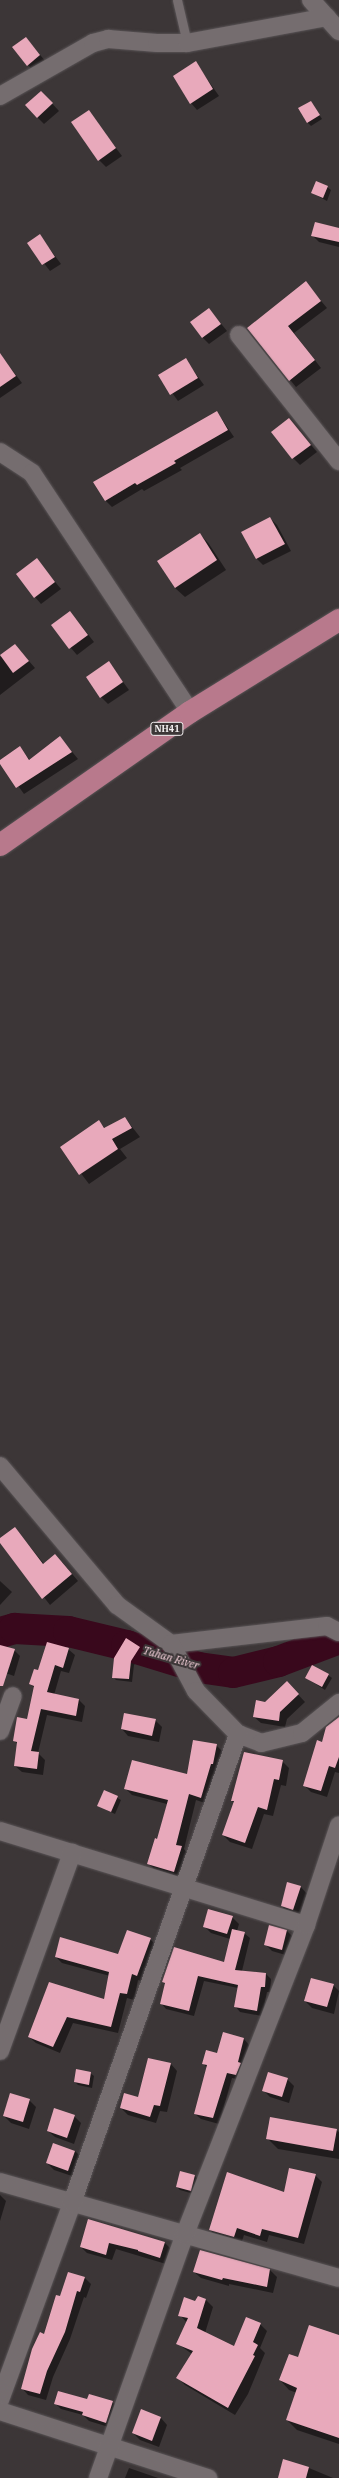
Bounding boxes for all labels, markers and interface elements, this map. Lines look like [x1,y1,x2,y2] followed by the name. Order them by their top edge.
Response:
[150,722,184,736] road number: NH41
[141,1644,201,1672] water label: Tahan River

